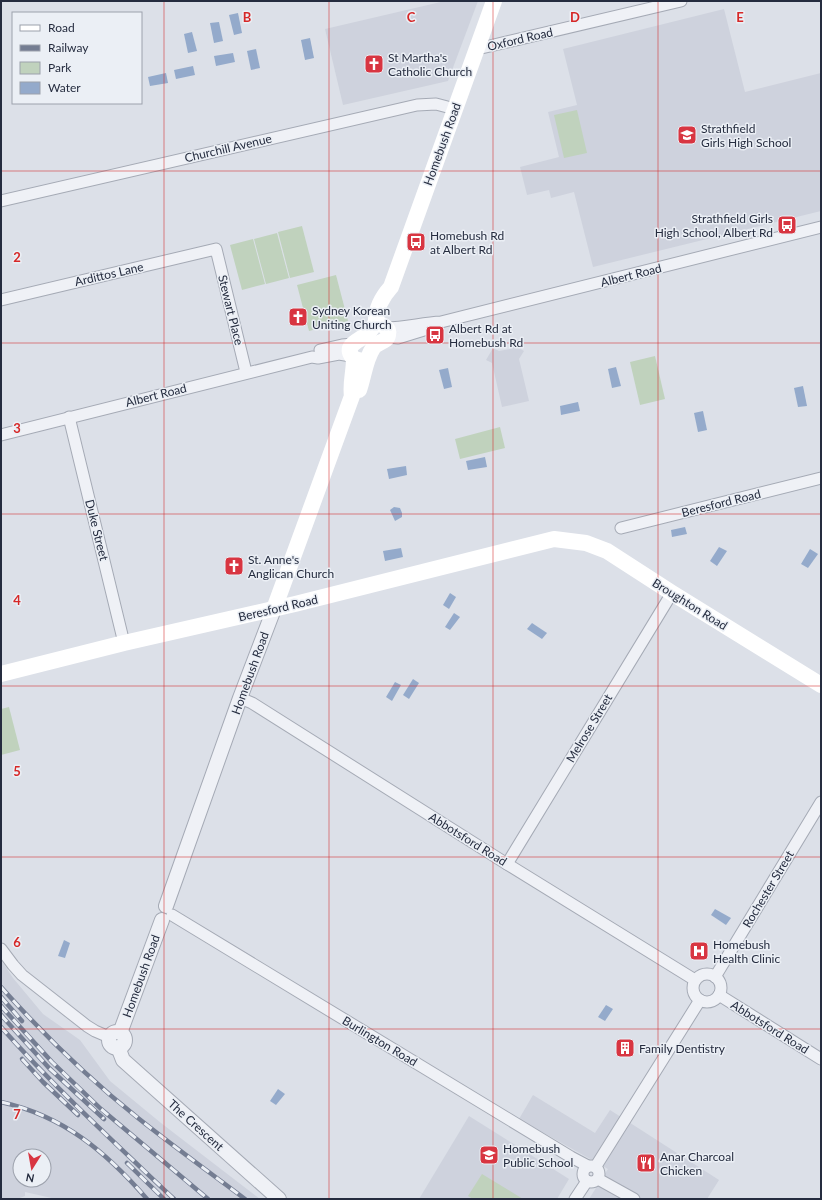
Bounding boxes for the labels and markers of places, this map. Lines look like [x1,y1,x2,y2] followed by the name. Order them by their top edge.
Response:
[388,50,472,79] place label: St Martha's Catholic Church
[363,53,385,75] church icon: St Martha's Catholic Church
[701,121,791,150] place label: Strathfield Girls High School
[676,124,698,146] school or university icon: Strathfield Girls High School
[655,211,773,240] place label: Strathfield Girls High School, Albert Rd
[776,214,798,236] bus stop icon: Strathfield Girls High School, Albert Rd
[430,228,504,257] place label: Homebush Rd at Albert Rd
[405,231,427,253] bus stop icon: Homebush Rd at Albert Rd
[312,303,392,332] place label: Sydney Korean Uniting Church
[287,306,309,328] church icon: Sydney Korean Uniting Church
[449,321,523,350] place label: Albert Rd at Homebush Rd
[424,324,446,346] bus stop icon: Albert Rd at Homebush Rd
[248,552,334,581] place label: St. Anne's Anglican Church
[223,555,245,577] church icon: St. Anne's Anglican Church
[713,937,780,966] place label: Homebush Health Clinic
[688,940,710,962] hospital icon: Homebush Health Clinic
[614,1037,636,1059] building icon: Family Dentistry
[639,1041,726,1056] place label: Family Dentistry
[503,1141,573,1170] place label: Homebush Public School
[478,1144,500,1166] school or university icon: Homebush Public School
[660,1149,734,1178] place label: Anar Charcoal Chicken
[635,1152,657,1174] restaurant icon: Anar Charcoal Chicken

